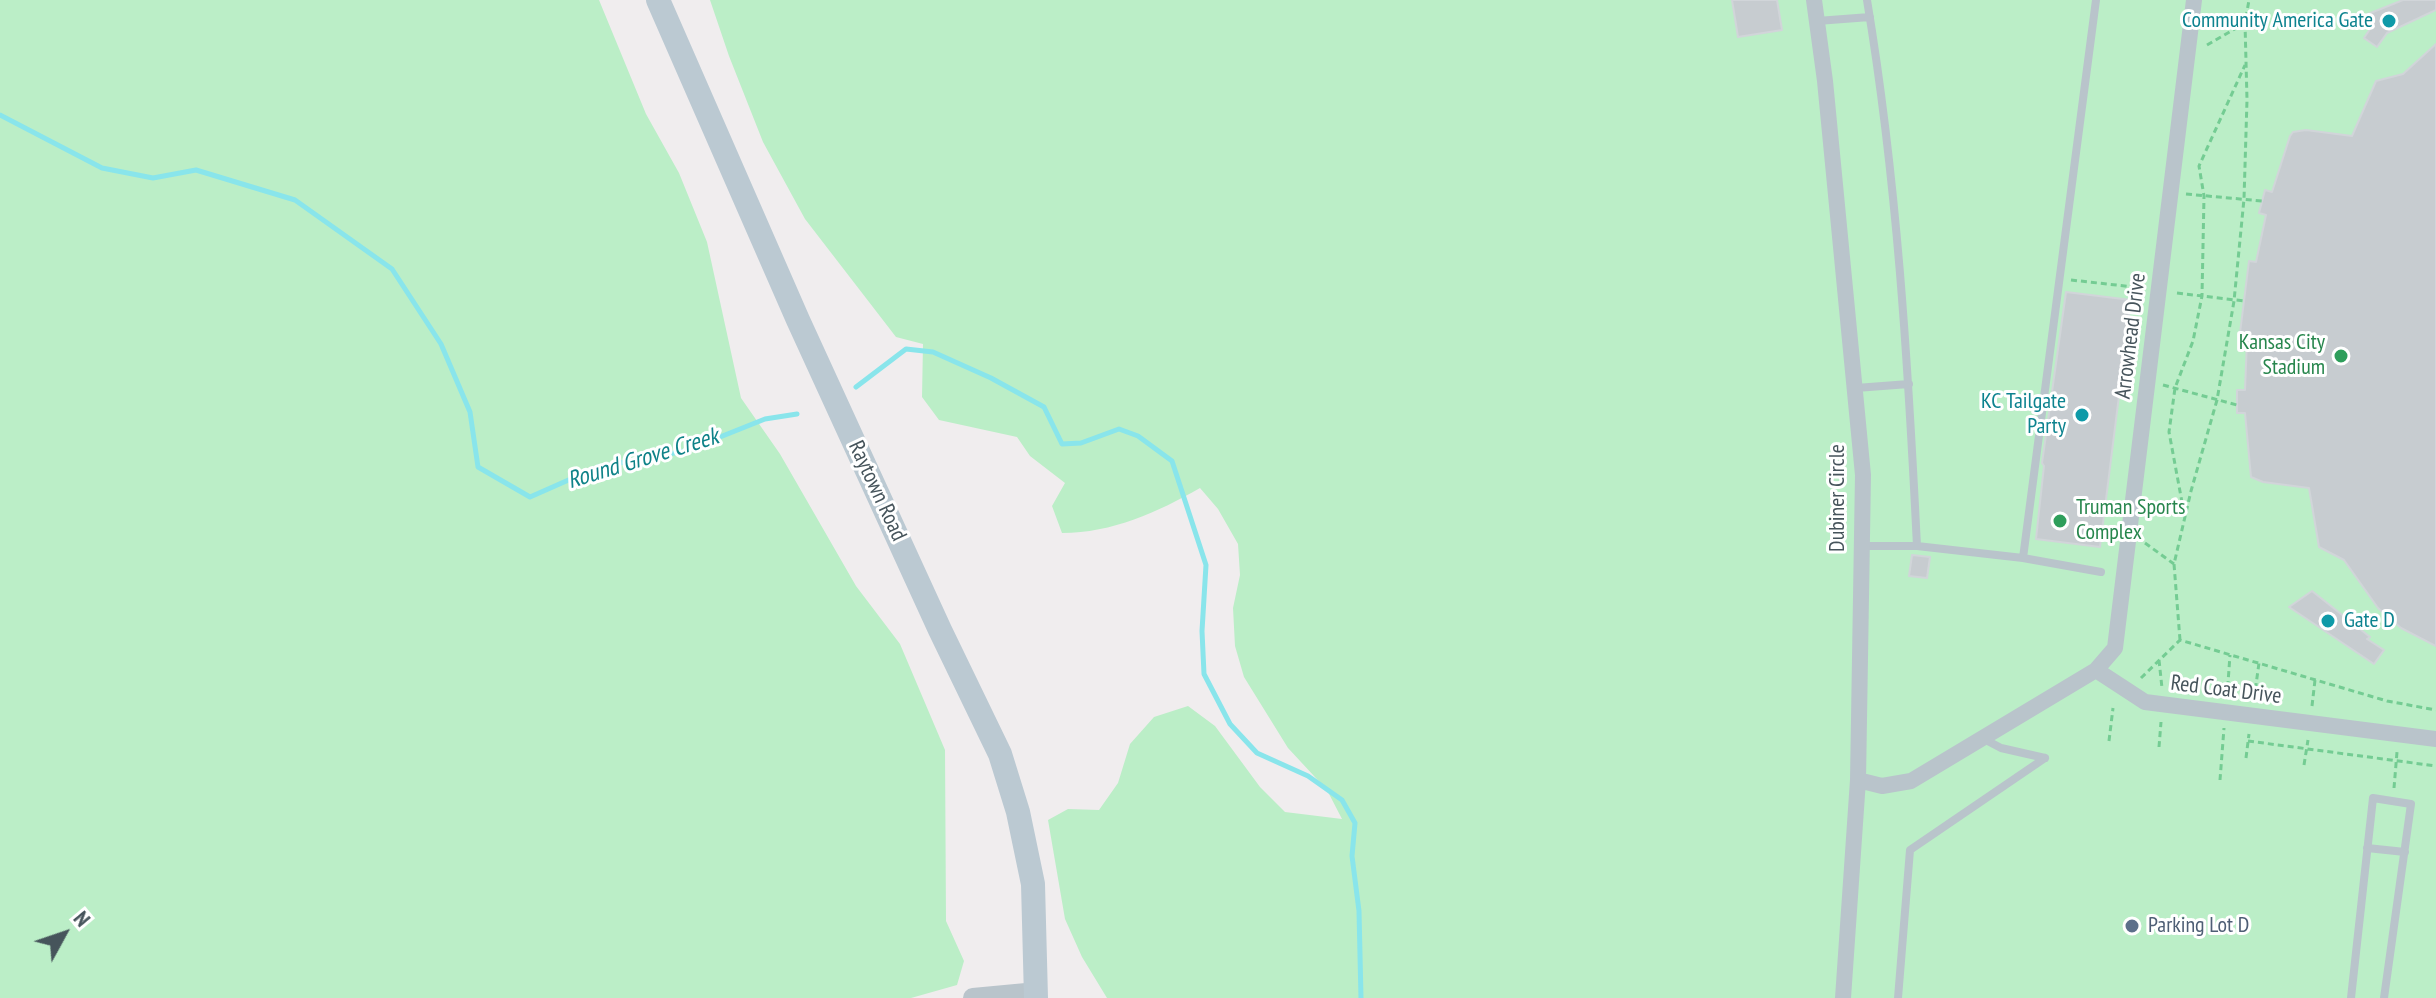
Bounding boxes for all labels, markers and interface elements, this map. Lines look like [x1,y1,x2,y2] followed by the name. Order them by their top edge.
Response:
[2182,8,2373,34] place label: Community America Gate
[2380,12,2398,30] marker: Community America Gate
[2110,272,2152,400] street label: Arrowhead Drive
[2239,330,2325,382] place label: Kansas City Stadium
[2332,347,2350,365] marker: Kansas City Stadium
[1981,389,2066,440] place label: KC Tailgate Party
[2073,406,2091,424] marker: KC Tailgate Party
[564,422,722,496] water label: Round Grove Creek
[842,437,912,545] street label: Raytown Road
[1825,444,1851,552] street label: Dubiner Circle
[2076,495,2186,546] place label: Truman Sports Complex
[2051,512,2069,530] marker: Truman Sports Complex
[2344,608,2395,634] place label: Gate D
[2319,612,2337,630] marker: Gate D
[2169,670,2283,710] street label: Red Coat Drive
[24,894,104,974] north arrow
[68,905,97,932] text: N
[2148,913,2249,939] place label: Parking Lot D
[2123,917,2141,935] marker: Parking Lot D

